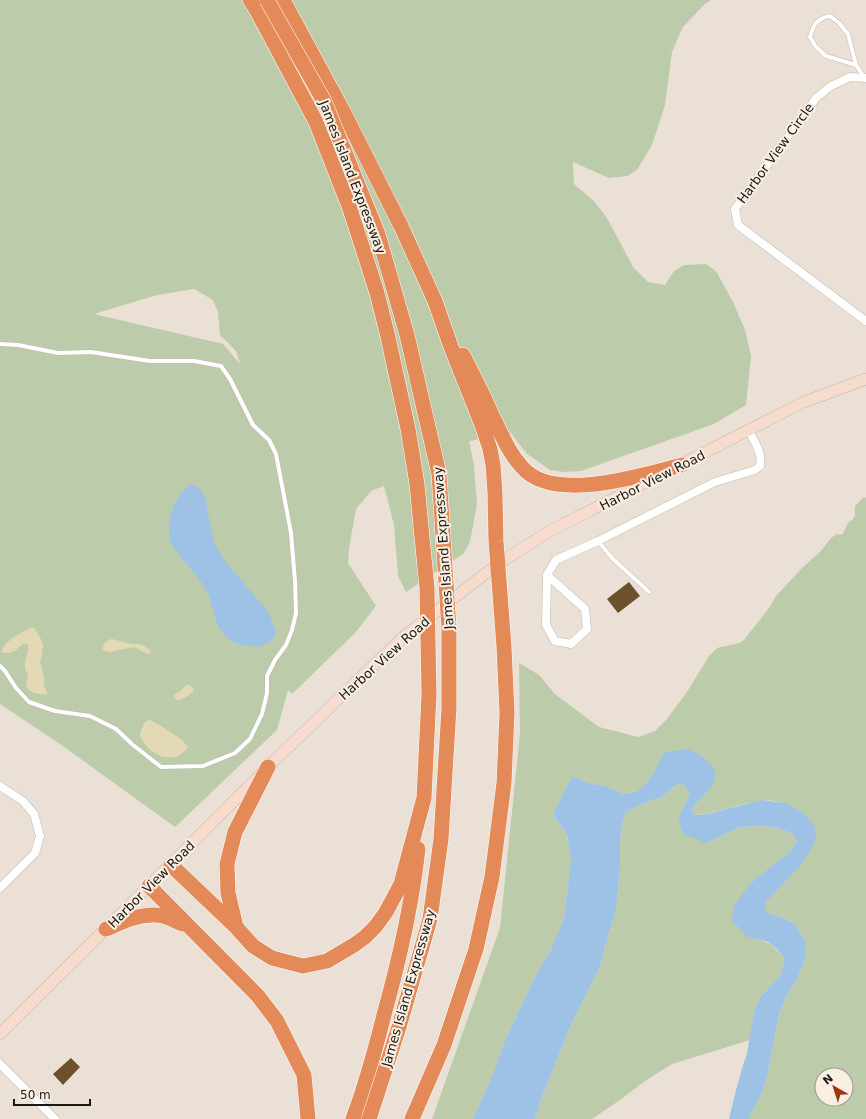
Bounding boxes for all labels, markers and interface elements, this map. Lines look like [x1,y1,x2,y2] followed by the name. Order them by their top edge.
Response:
[316,97,389,256] street label: James Island Expressway
[734,100,817,206] street label: Harbor View Circle
[597,447,707,514] street label: Harbor View Road
[430,466,457,631] street label: James Island Expressway
[336,614,433,703] street label: Harbor View Road
[105,838,198,931] street label: Harbor View Road
[378,907,438,1070] street label: James Island Expressway
[814,1067,854,1107] north arrow
[820,1072,836,1088] text: N
[14,1081,90,1107] scale bar
[20,1088,51,1102] text: 50 m

